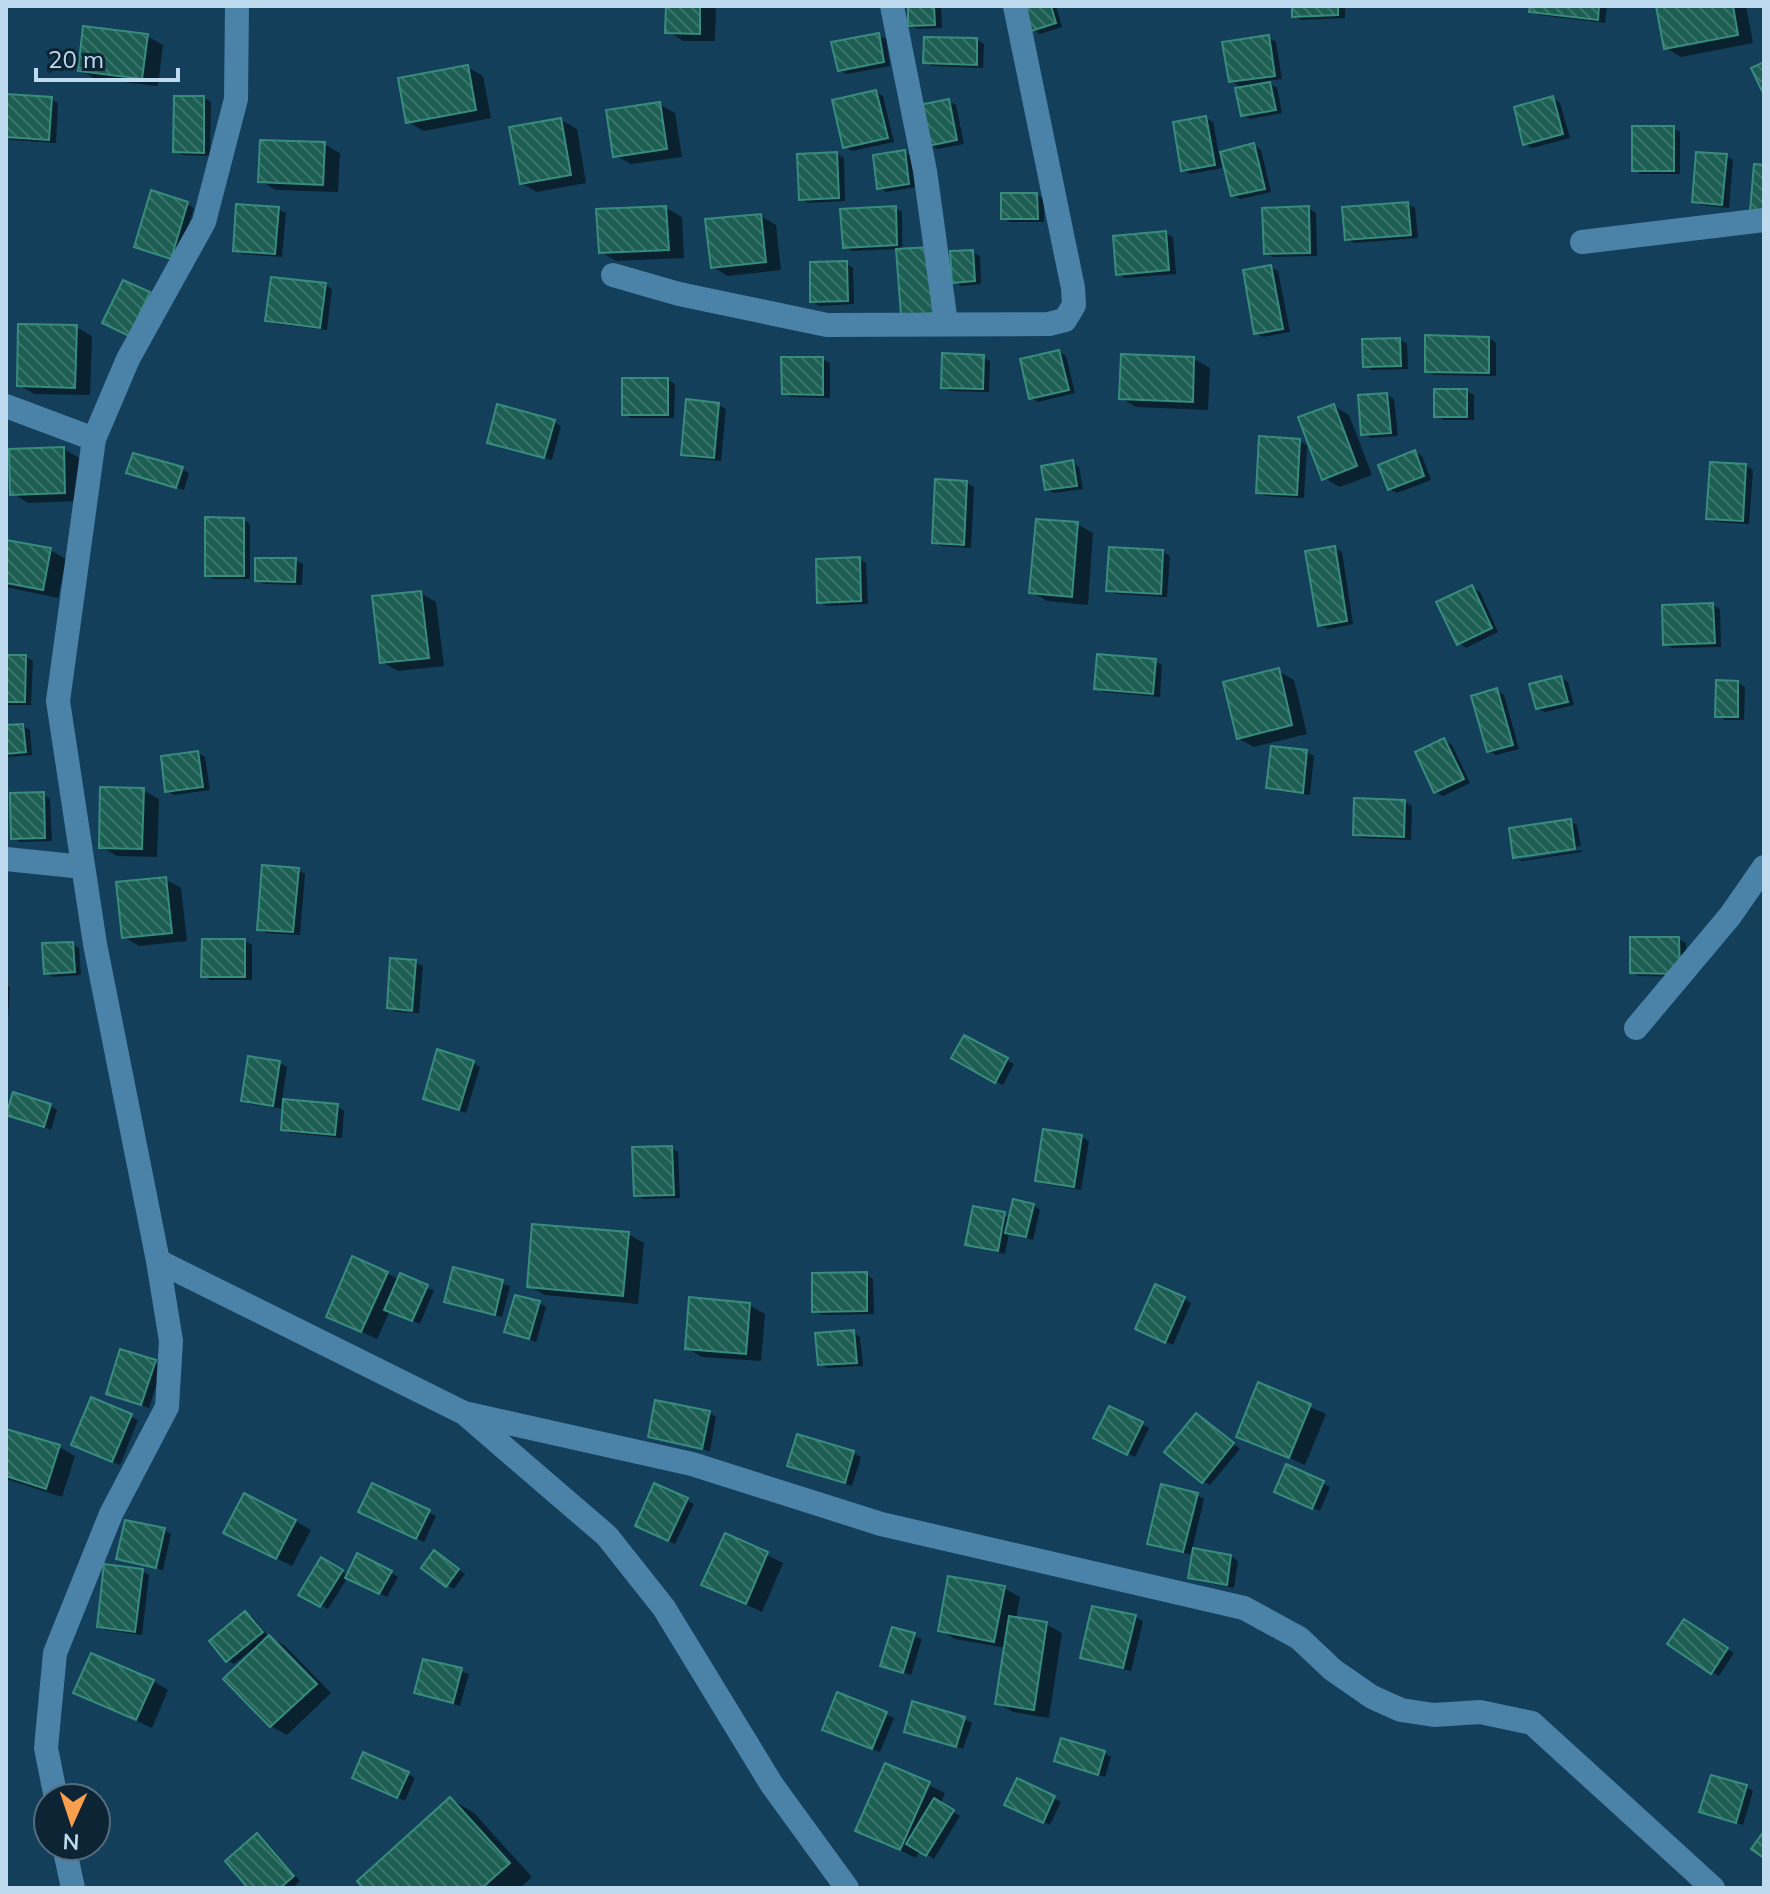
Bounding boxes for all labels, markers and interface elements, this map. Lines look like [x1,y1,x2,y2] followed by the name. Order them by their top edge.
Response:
[36,32,178,82] scale bar
[48,44,104,74] text: 20 m
[32,1782,112,1862] north arrow
[62,1828,80,1856] text: N

